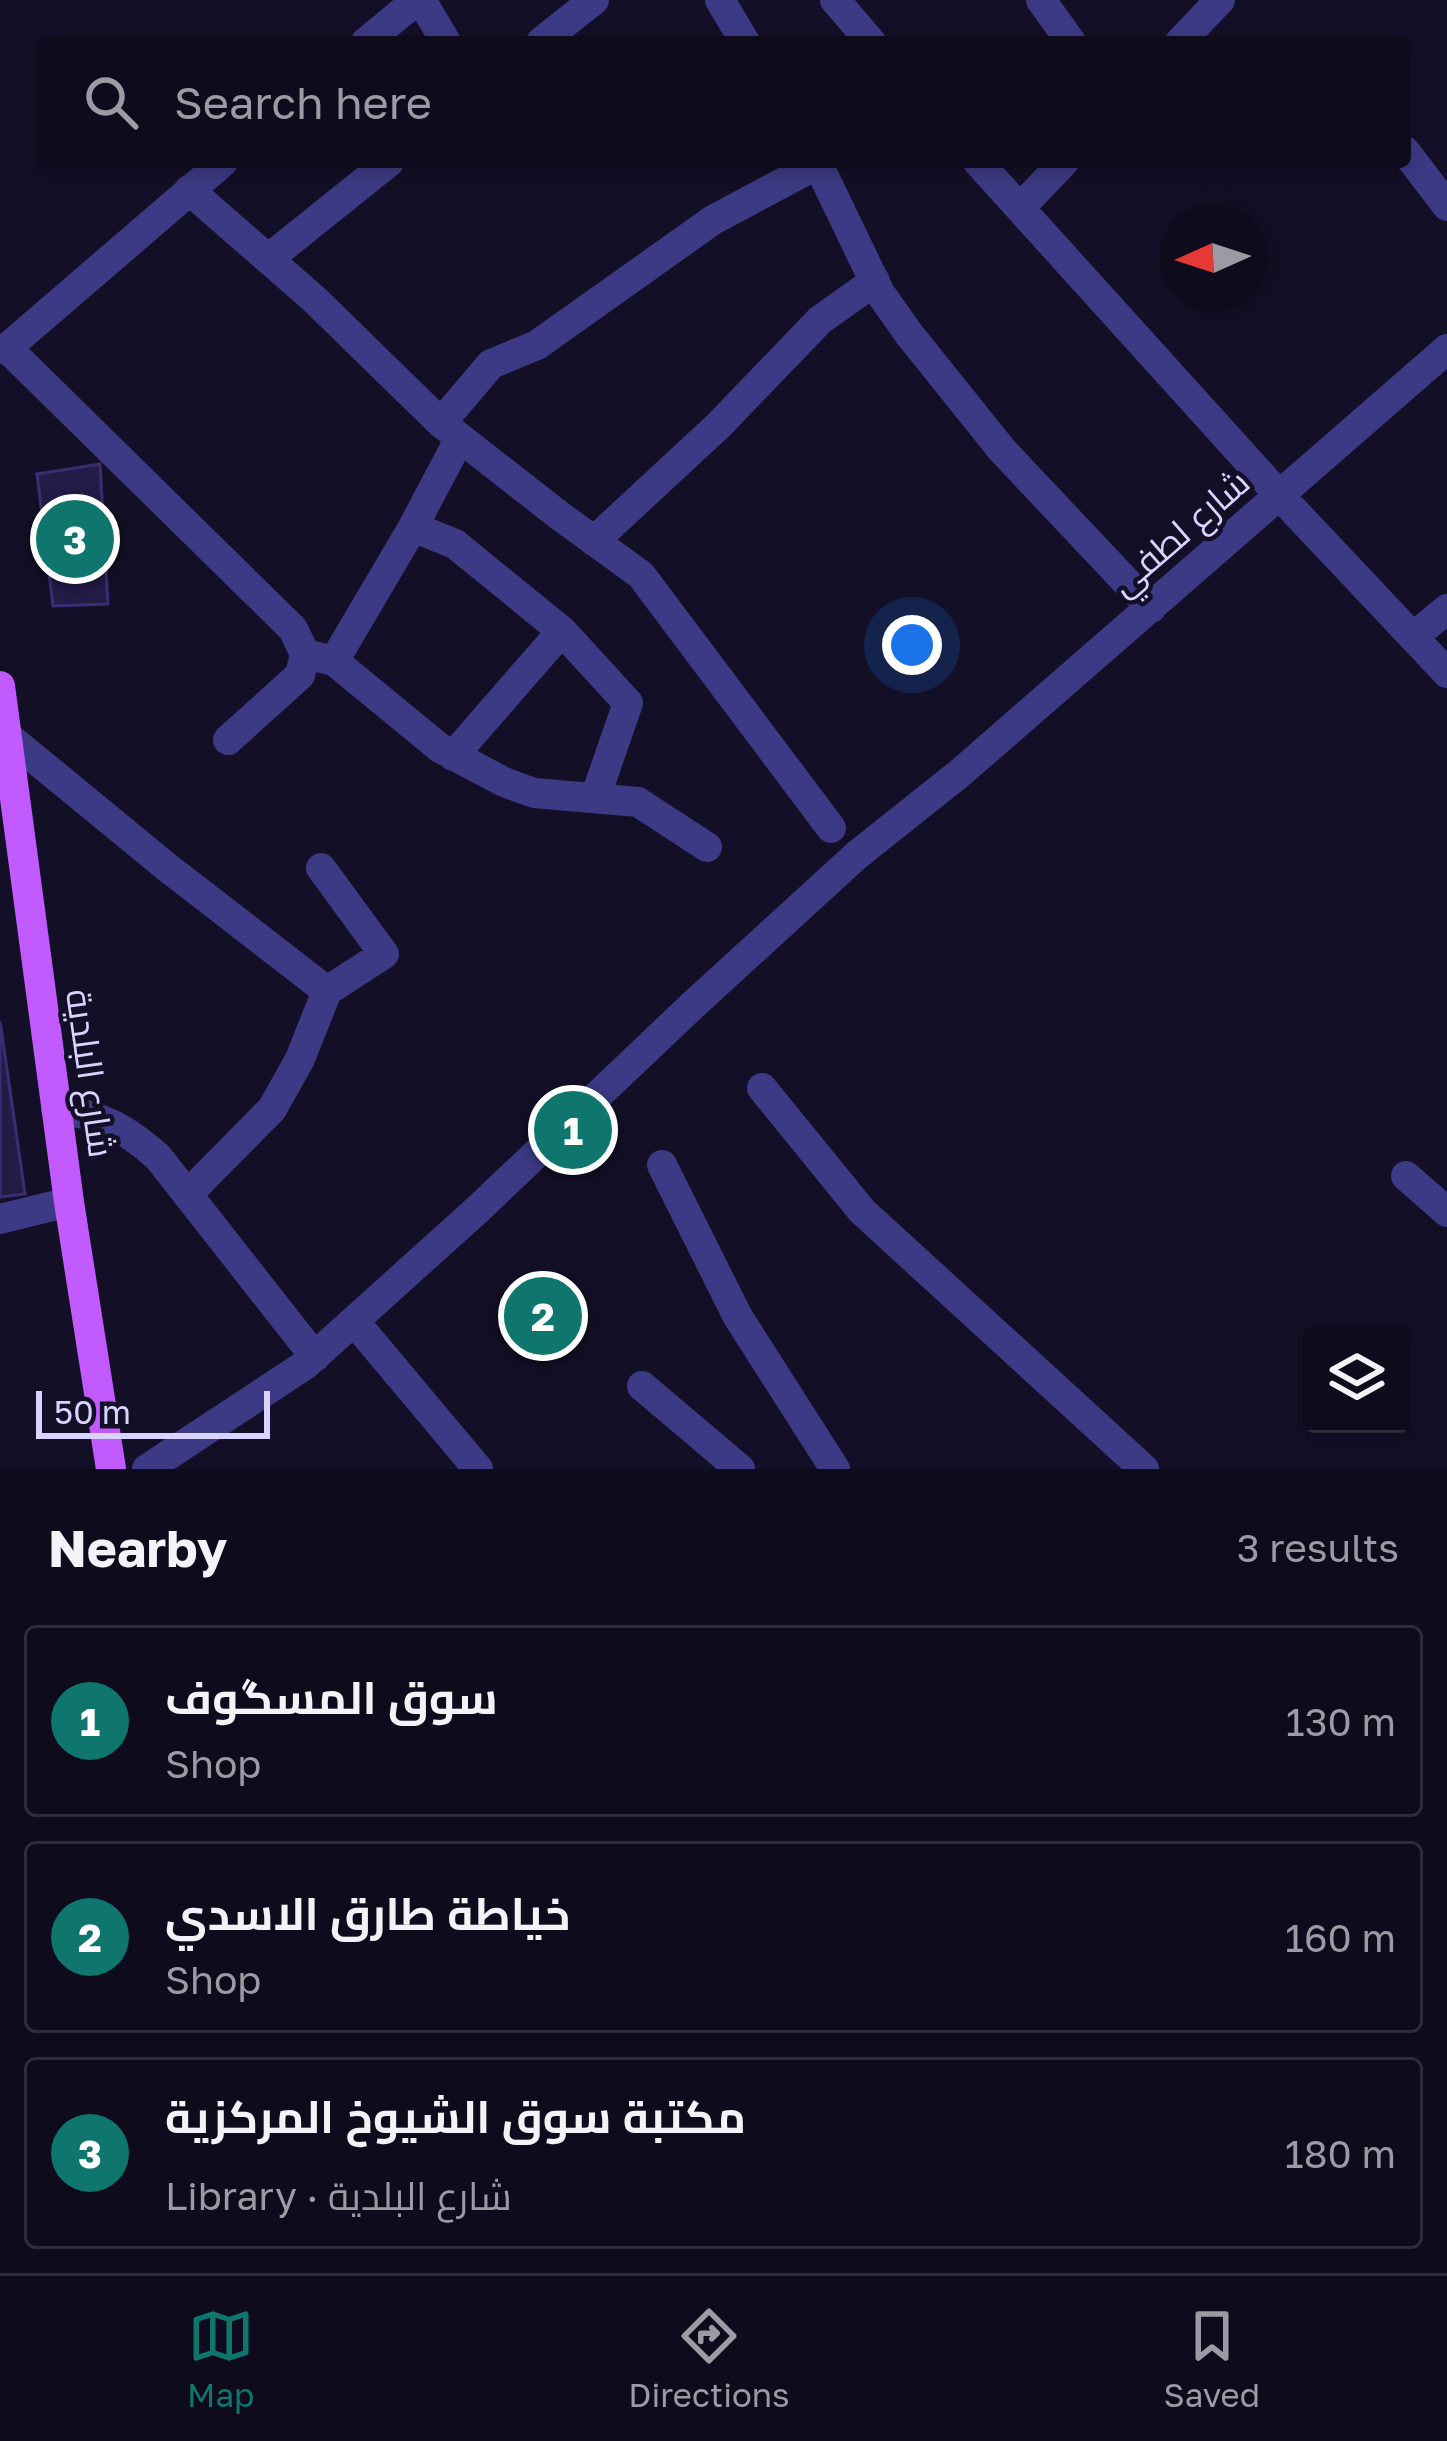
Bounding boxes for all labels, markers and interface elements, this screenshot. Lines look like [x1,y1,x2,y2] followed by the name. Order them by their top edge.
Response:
[36,36,1411,168] search box
[78,69,144,135] icon: search
[174,75,432,129] text: Search here
[1159,204,1267,312] north arrow
[1101,460,1263,610] street label: شارع لطفي
[36,494,114,584] pin: 3
[882,615,942,675] your location
[54,986,124,1161] street label: شارع البلدية
[534,1085,612,1175] pin: 1
[504,1271,582,1361] pin: 2
[1303,1325,1411,1433] map controls
[1303,1325,1411,1433] button: layers
[36,1385,270,1438] scale bar
[54,1392,131,1431] text: 50 m
[48,1517,227,1578] text: Nearby
[1237,1524,1399,1571] text: 3 results
[165,1670,498,1724] text: سوق المسگوف
[80,1698,100,1745] text: 1
[1286,1698,1396,1745] text: 130 m
[165,1740,261,1787] text: Shop
[165,1886,571,1940] text: خياطة طارق الاسدي
[78,1914,102,1961] text: 2
[1285,1914,1396,1961] text: 160 m
[165,1956,261,2003] text: Shop
[165,2089,746,2143] text: مكتبة سوق الشيوخ المركزية
[78,2130,102,2177] text: 3
[1285,2130,1396,2177] text: 180 m
[165,2172,512,2219] text: Library · شارع البلدية
[187,2303,254,2414] tab: Map
[628,2303,790,2414] tab: Directions
[1164,2303,1260,2414] tab: Saved

